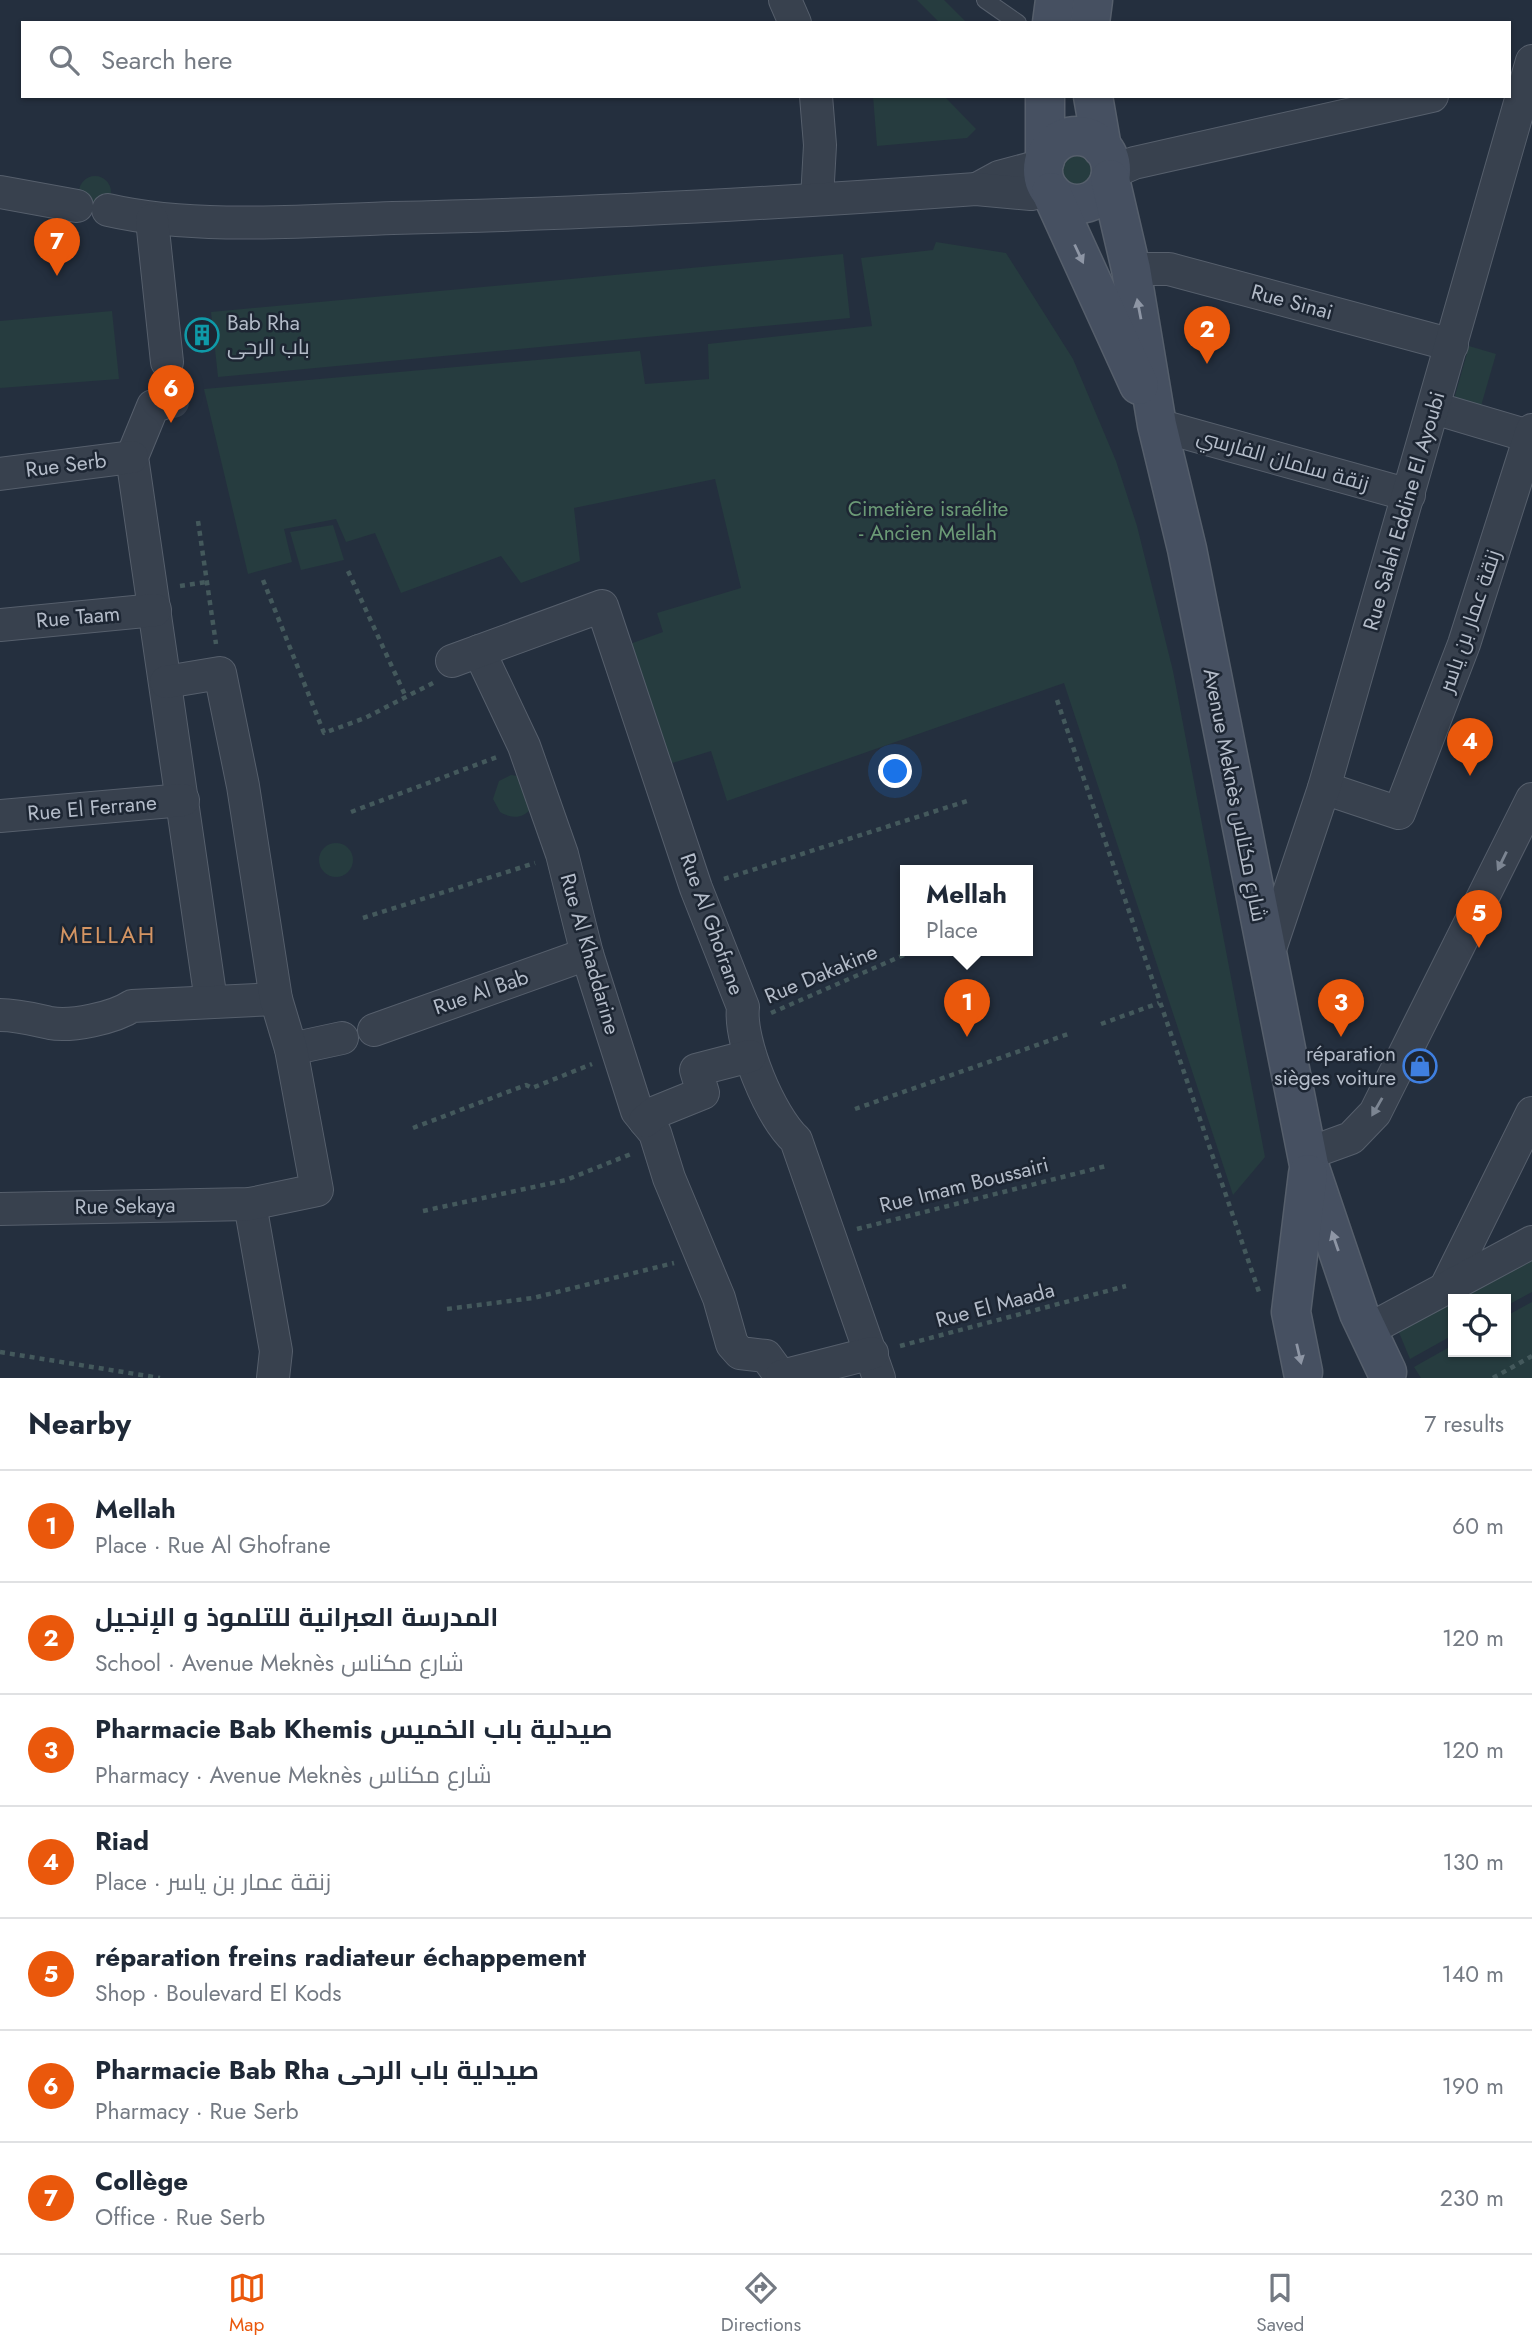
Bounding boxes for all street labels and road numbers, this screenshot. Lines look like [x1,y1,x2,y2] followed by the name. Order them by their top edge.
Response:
[1248,277,1336,327] street label: Rue Sinai
[1356,388,1452,634] street label: Rue Salah Eddine El Ayoubi
[1193,421,1373,499] street label: زنقة سلمان الفارسي
[24,445,108,485] street label: Rue Serb
[1431,546,1508,697] street label: زنقة عمار بن ياسر
[35,598,121,636] street label: Rue Taam
[1196,666,1274,924] street label: Avenue Meknès شارع مكناس
[26,787,158,829] street label: Rue El Ferrane
[672,849,752,999] street label: Rue Al Ghofrane
[553,870,627,1038] street label: Rue Al Khaddarine
[760,937,882,1011] street label: Rue Dakakine
[429,962,533,1022] street label: Rue Al Bab
[876,1149,1052,1221] street label: Rue Imam Boussairi
[74,1190,176,1222] street label: Rue Sekaya
[932,1275,1058,1335] street label: Rue El Maada

